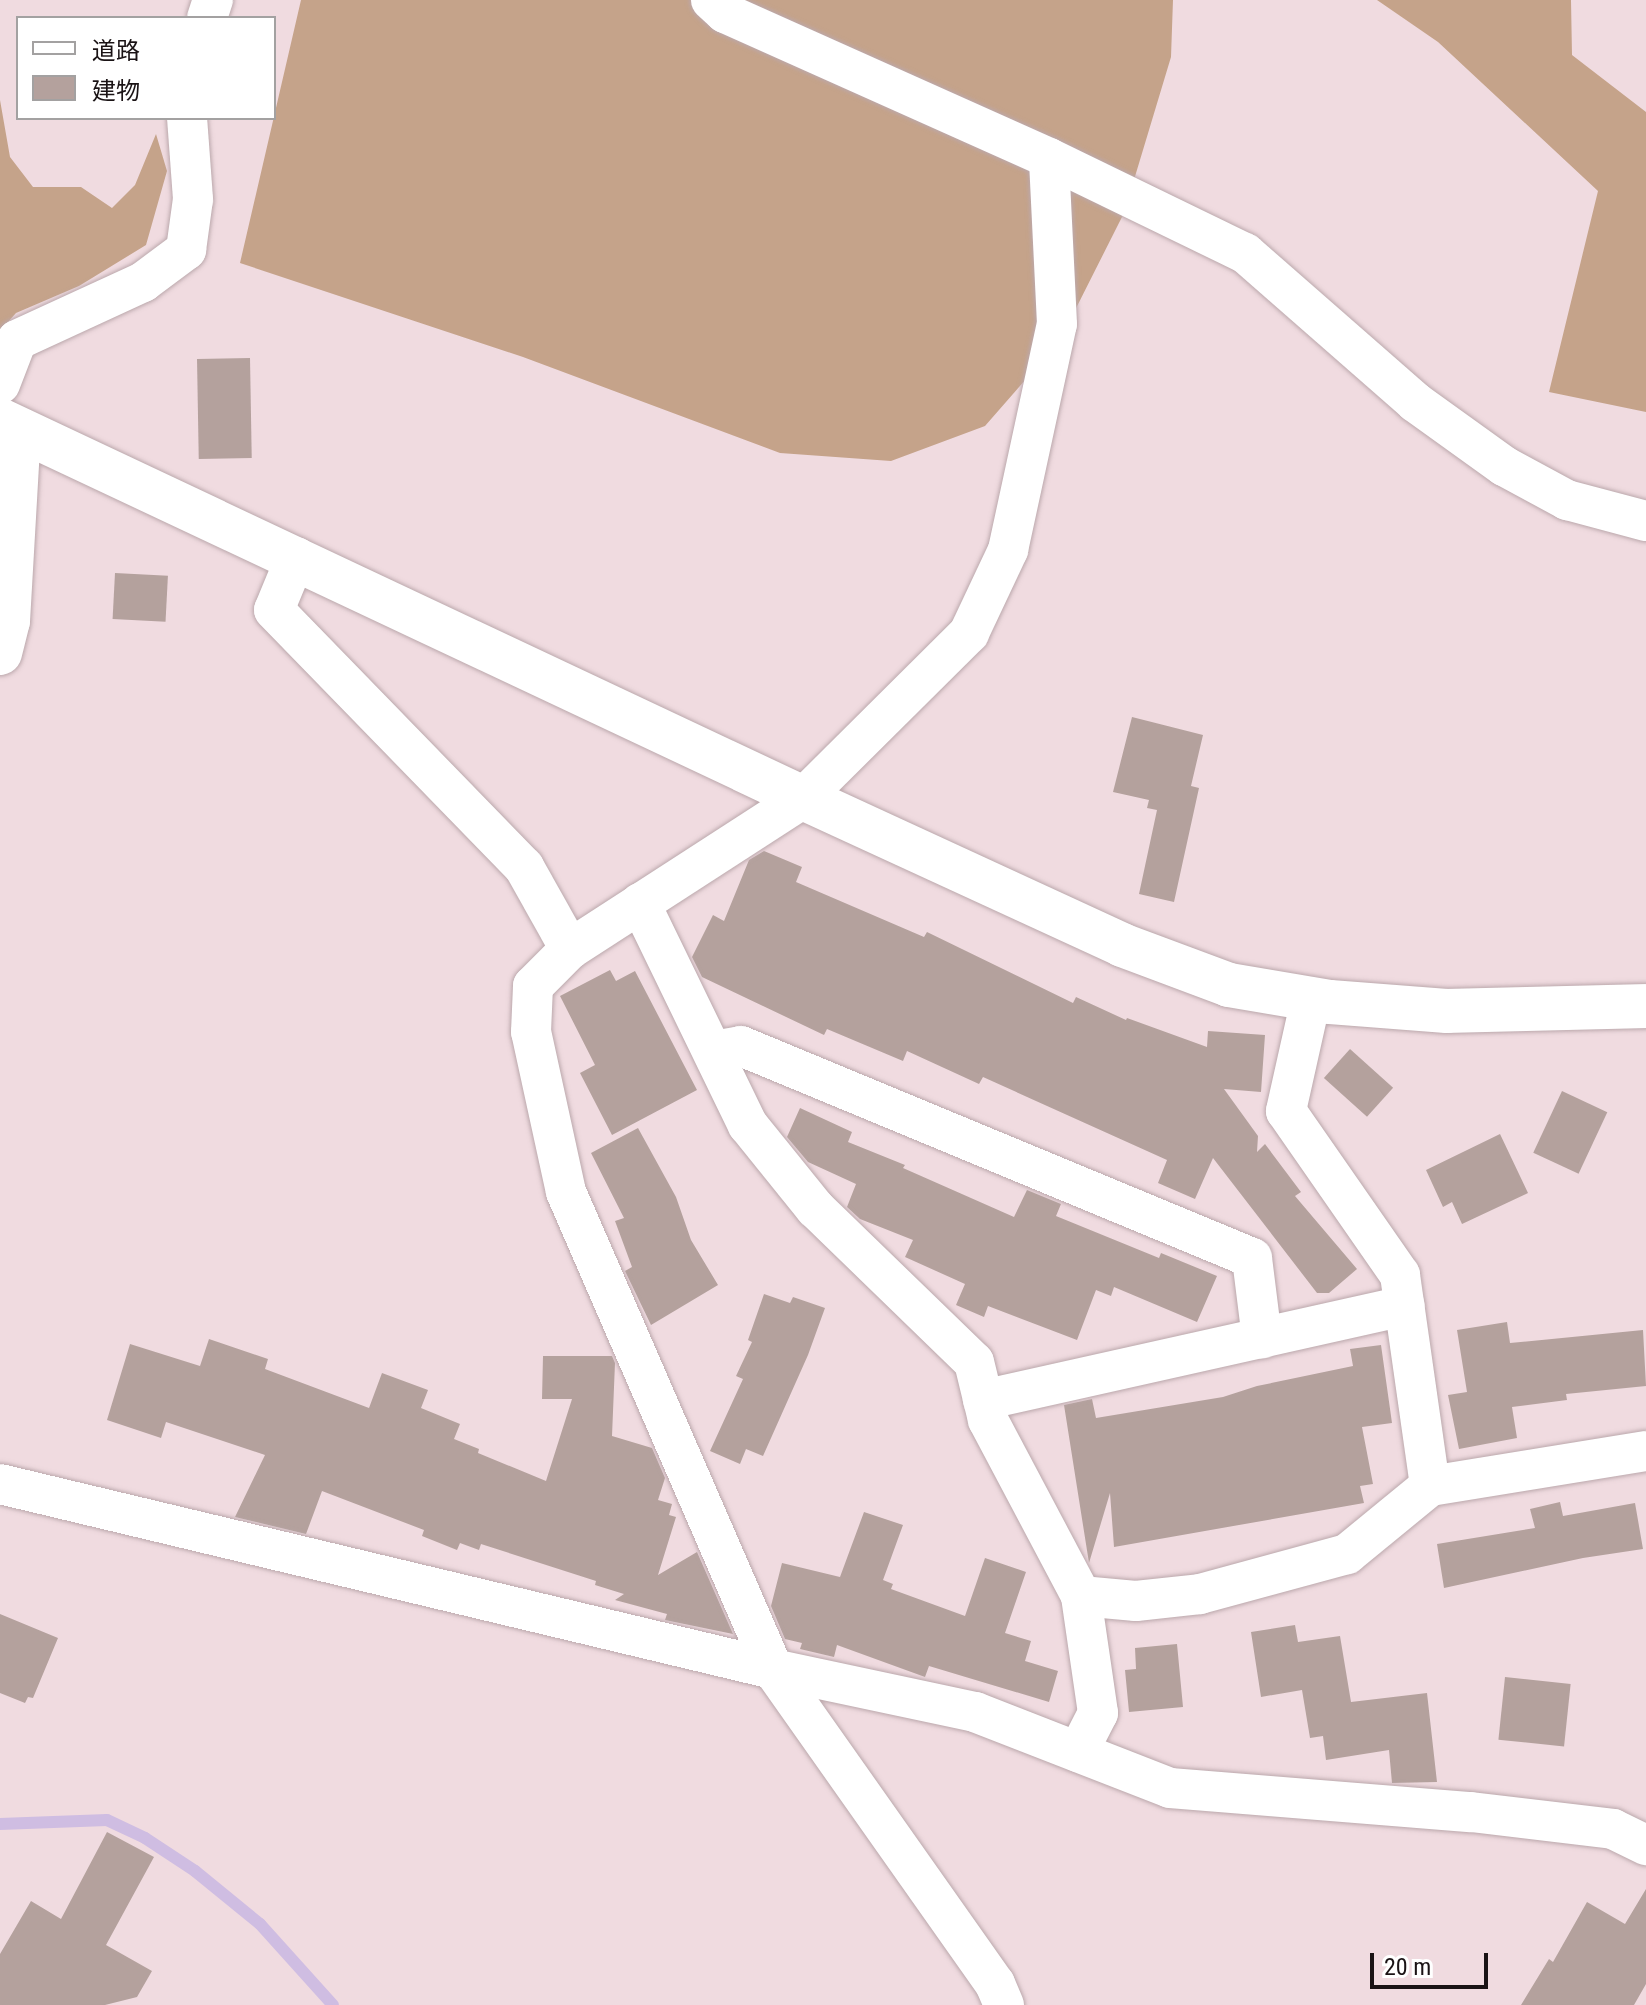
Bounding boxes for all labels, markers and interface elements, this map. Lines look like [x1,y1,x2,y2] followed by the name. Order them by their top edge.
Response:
[16,16,276,120] legend
[92,37,140,65] text: 道路
[92,77,140,105] text: 建物
[1374,1937,1492,1987] scale bar
[1384,1953,1431,1981] text: 20 m

